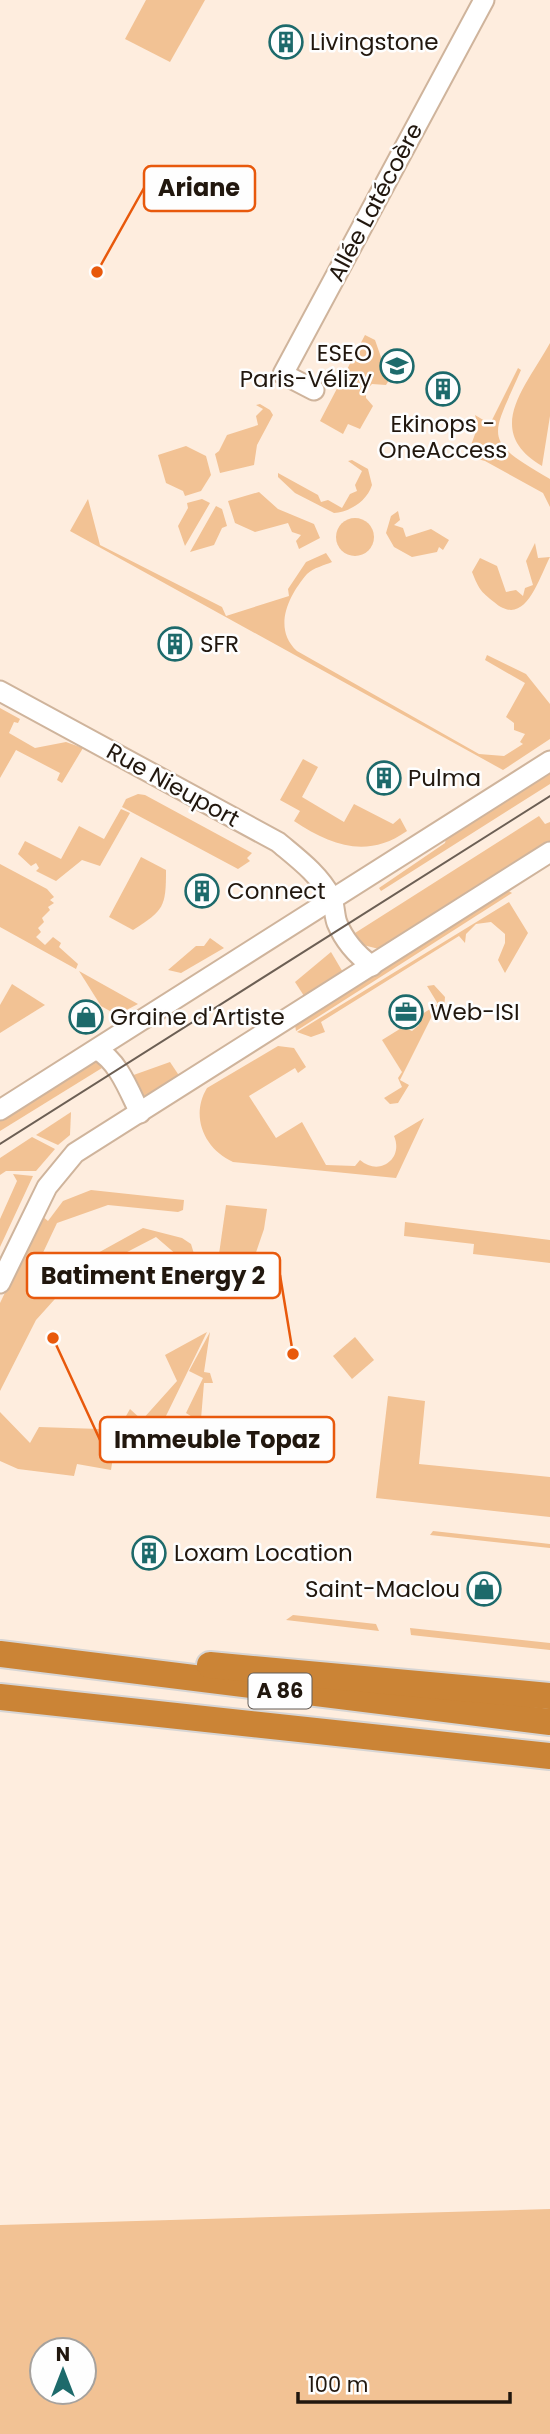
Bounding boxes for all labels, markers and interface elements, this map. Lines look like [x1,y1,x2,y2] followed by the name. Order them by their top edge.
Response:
[267,23,305,61] building icon: Livingstone
[310,26,439,58] place label: Livingstone
[320,117,430,287] street label: Allée Latécoère
[144,166,255,211] callout: Ariane
[158,171,240,204] text: Ariane
[240,337,372,395] place label: ESEO Paris-Vélizy
[378,347,416,385] school or university icon: ESEO Paris-Vélizy
[424,370,462,408] building icon: Ekinops - OneAccess
[379,408,507,466] place label: Ekinops - OneAccess
[156,625,194,663] building icon: SFR
[200,628,239,660] place label: SFR
[101,735,245,835] street label: Rue Nieuport
[365,759,403,797] building icon: Pulma
[408,762,481,794] place label: Pulma
[183,872,221,910] building icon: Connect
[227,875,326,907] place label: Connect
[387,993,425,1031] office icon: Web-ISI
[430,996,520,1028] place label: Web-ISI
[67,998,105,1036] shop icon: Graine d'Artiste
[110,1001,285,1033] place label: Graine d'Artiste
[27,1253,280,1298] callout: Batiment Energy 2
[41,1259,265,1292] text: Batiment Energy 2
[100,1417,334,1462] callout: Immeuble Topaz
[114,1423,320,1456] text: Immeuble Topaz
[130,1534,168,1572] building icon: Loxam Location
[174,1537,353,1569] place label: Loxam Location
[465,1570,503,1608] shop icon: Saint-Maclou
[305,1573,460,1605] place label: Saint-Maclou
[248,1674,312,1708] road number: A 86
[28,2336,98,2406] north arrow
[56,2341,70,2368] text: N
[298,2360,510,2404] scale bar
[308,2370,368,2399] text: 100 m

